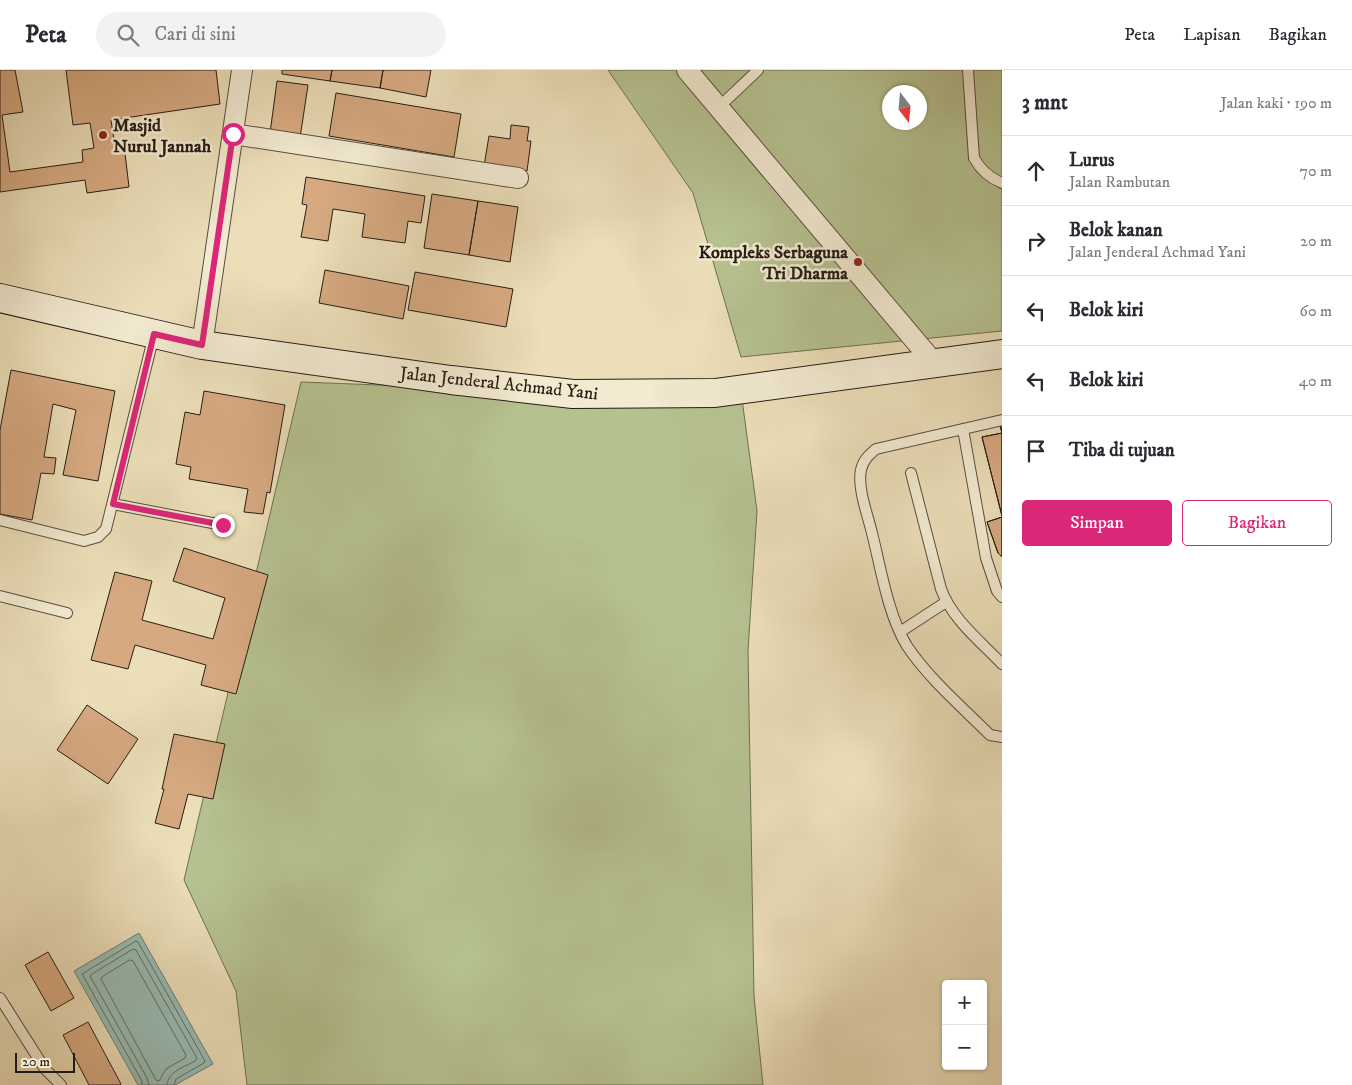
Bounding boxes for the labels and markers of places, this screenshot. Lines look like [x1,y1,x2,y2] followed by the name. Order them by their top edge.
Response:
[113,115,212,158] place label: Masjid Nurul Jannah
[97,129,109,141] marker: Masjid Nurul Jannah
[699,242,848,285] place label: Kompleks Serbaguna Tri Dharma
[852,256,864,268] marker: Kompleks Serbaguna Tri Dharma

